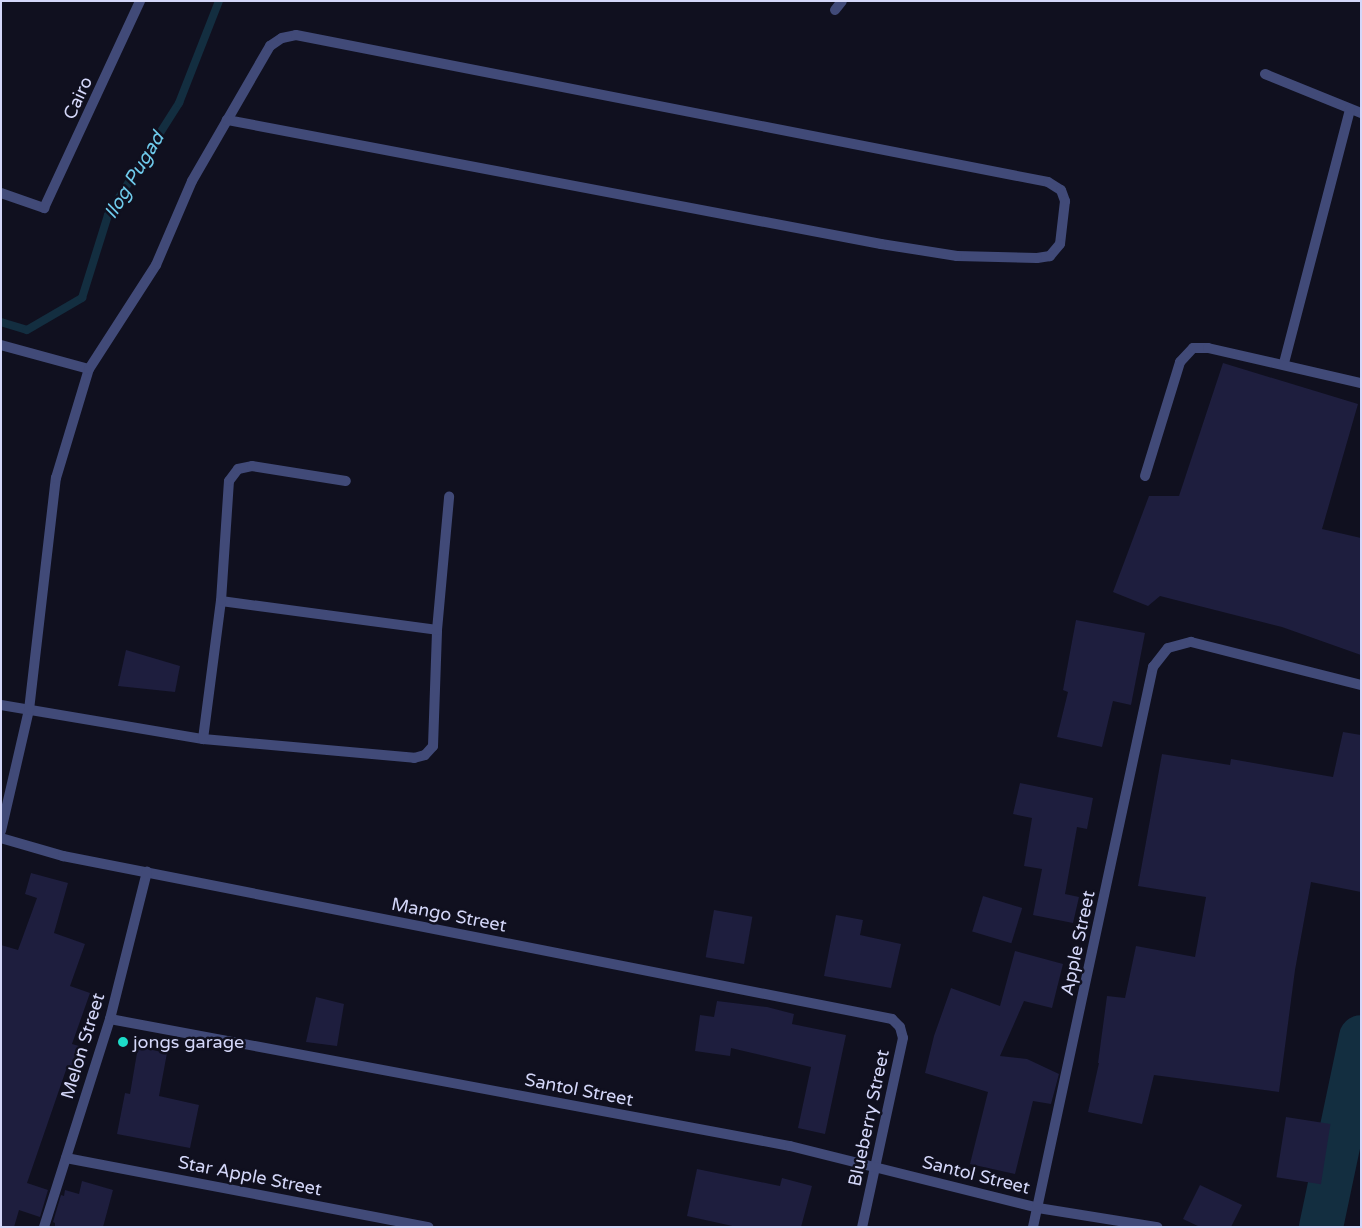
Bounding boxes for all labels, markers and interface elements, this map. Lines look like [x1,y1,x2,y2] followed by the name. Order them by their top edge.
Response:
[59,73,97,123] street label: Cairo
[100,128,170,224] water label: Ilog Pugad
[1056,889,1100,997] street label: Apple Street
[390,893,508,937] street label: Mango Street
[57,990,109,1102] street label: Melon Street
[133,1031,244,1053] place label: jongs garage
[117,1036,129,1048] marker: jongs garage
[844,1048,894,1188] street label: Blueberry Street
[523,1069,635,1111] street label: Santol Street
[176,1151,324,1201] street label: Star Apple Street
[920,1151,1032,1199] street label: Santol Street

